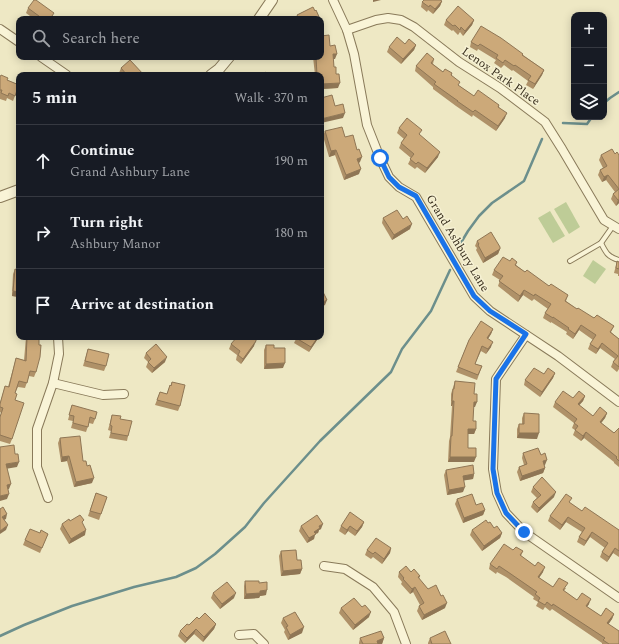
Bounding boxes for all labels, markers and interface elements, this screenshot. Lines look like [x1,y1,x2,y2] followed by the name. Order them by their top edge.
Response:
[571,12,607,120] map controls
[571,12,607,48] button: +
[16,16,324,60] search box
[30,27,52,49] icon: search
[62,27,140,50] text: Search here
[458,42,544,111] street label: Lenox Park Place
[571,48,607,84] button: −
[571,84,607,120] button: layers
[32,85,77,111] text: 5 min
[234,88,308,108] text: Walk · 370 m
[70,139,135,162] text: Continue
[371,149,389,167] route start
[32,150,54,172] icon: ahead
[274,151,308,171] text: 190 m
[70,162,190,182] text: Grand Ashbury Lane
[421,191,494,296] street label: Grand Ashbury Lane
[70,211,143,234] text: Turn right
[32,222,54,244] icon: right
[274,223,308,243] text: 180 m
[70,234,160,254] text: Ashbury Manor
[70,293,214,316] text: Arrive at destination
[32,294,54,316] icon: arrive
[515,523,533,541] route end

